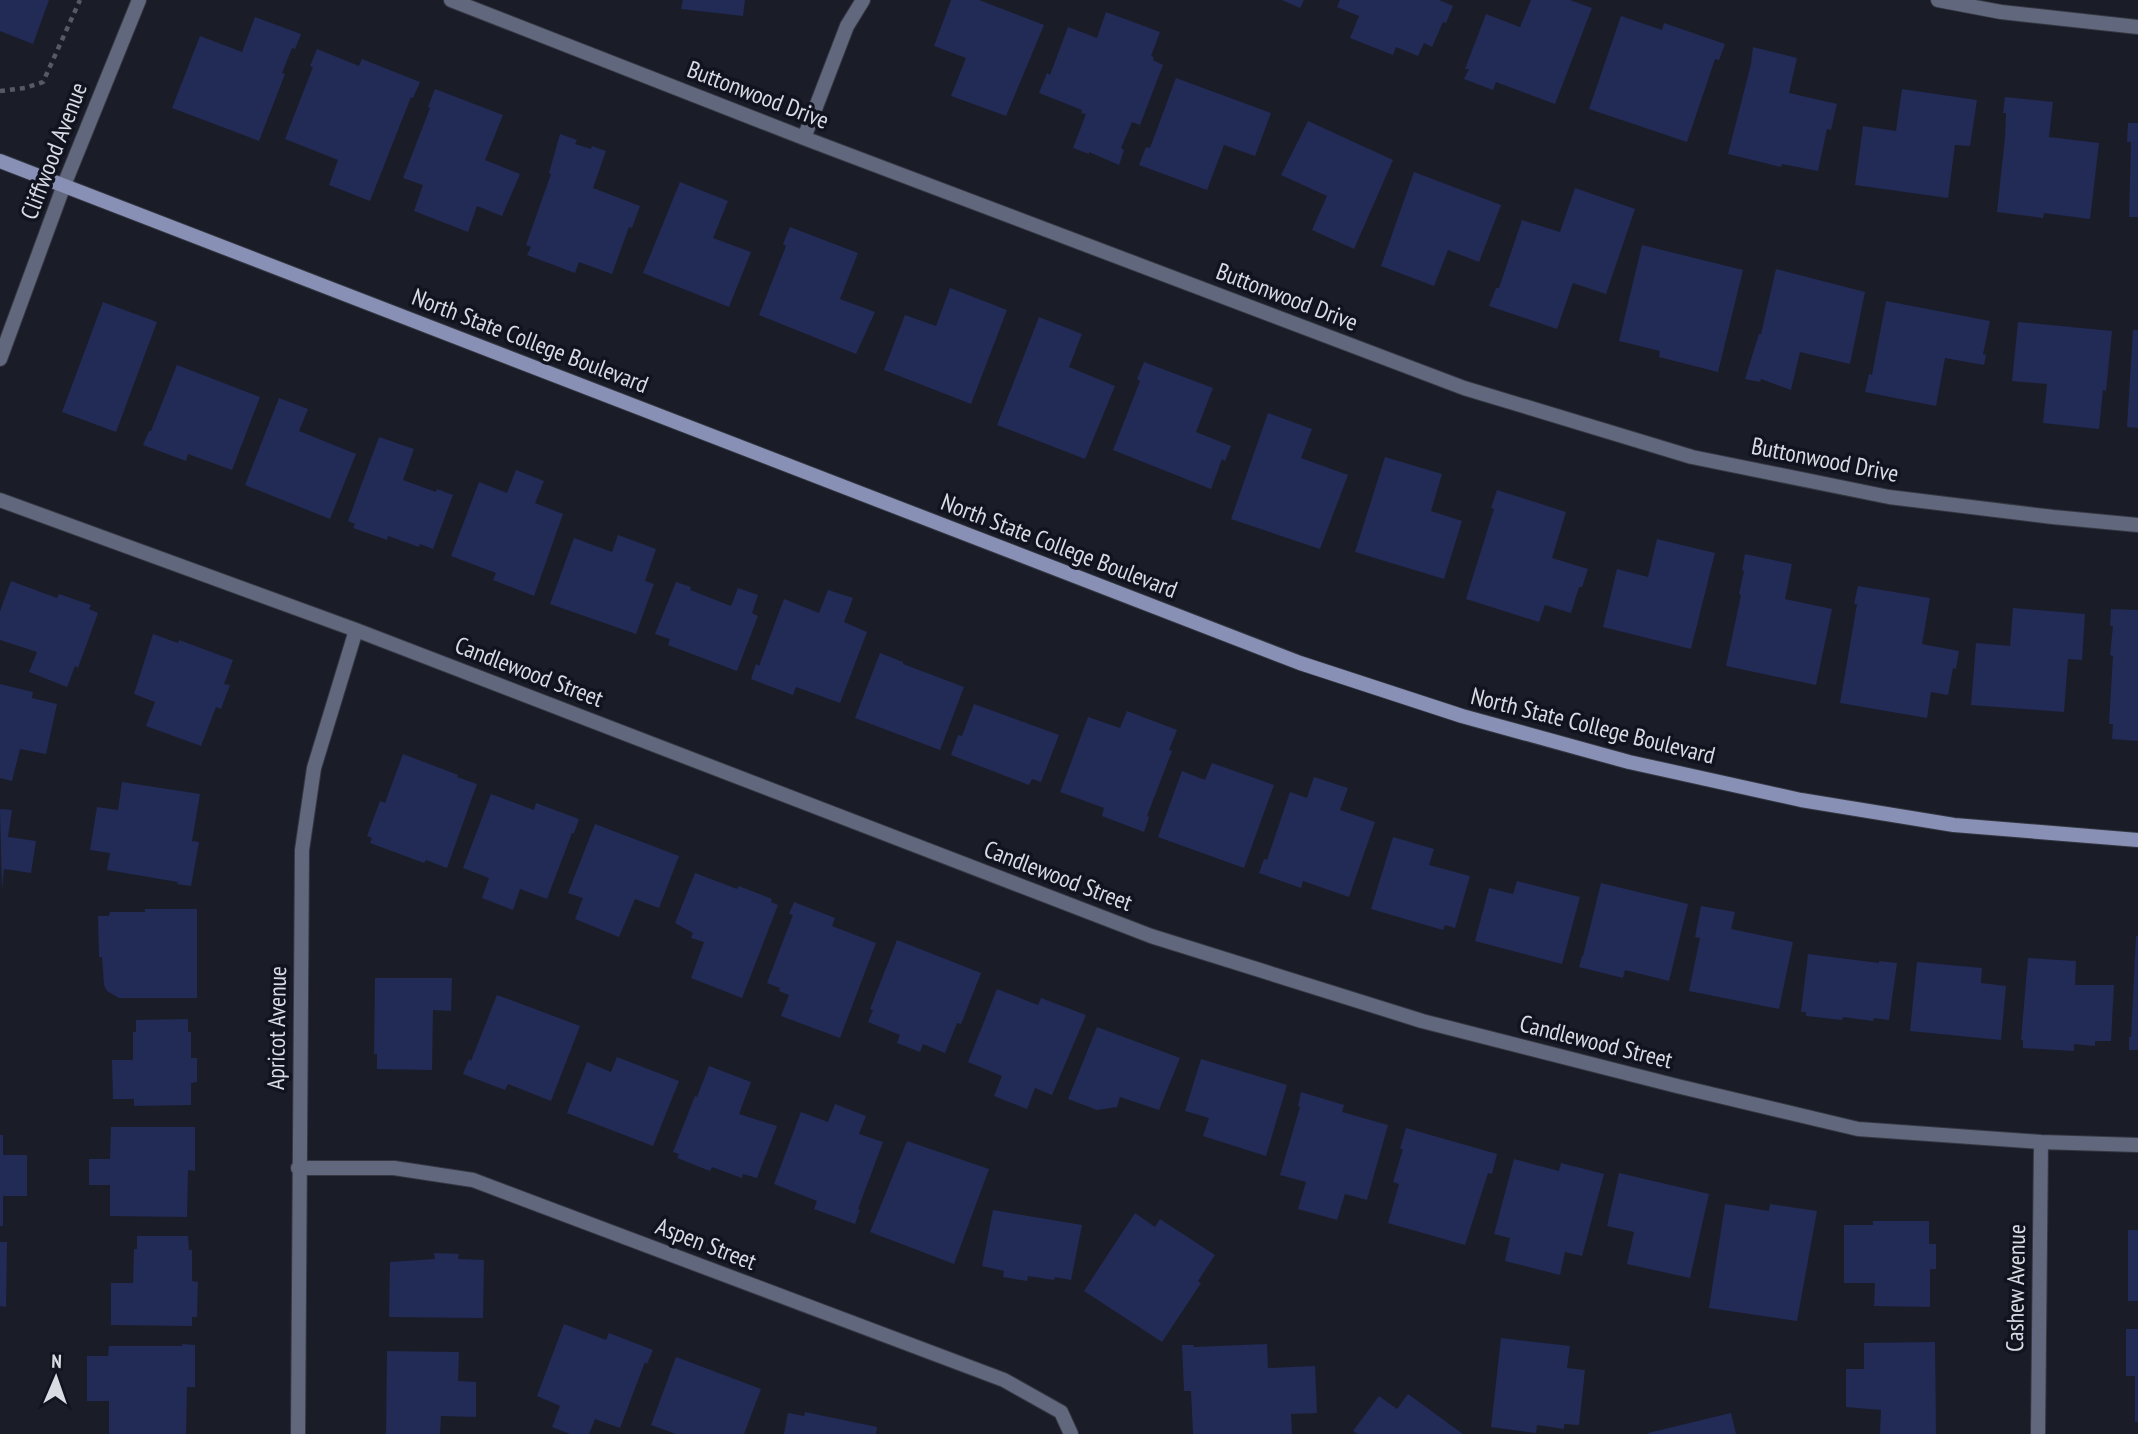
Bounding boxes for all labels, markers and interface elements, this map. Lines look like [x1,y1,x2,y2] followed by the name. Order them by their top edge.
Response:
[683,53,833,136] street label: Buttonwood Drive
[13,78,94,224] street label: Cliffwood Avenue
[1212,255,1362,338] street label: Buttonwood Drive
[408,281,653,400] street label: North State College Boulevard
[1749,430,1901,489] street label: Buttonwood Drive
[937,486,1182,605] street label: North State College Boulevard
[451,629,608,714] street label: Candlewood Street
[1468,680,1718,771] street label: North State College Boulevard
[980,833,1137,918] street label: Candlewood Street
[260,966,293,1090] street label: Apricot Avenue
[1517,1008,1676,1076] street label: Candlewood Street
[652,1210,761,1277] street label: Aspen Street
[1999,1224,2032,1352] street label: Cashew Avenue
[21,1343,91,1413] north arrow
[51,1349,62,1373] text: N

